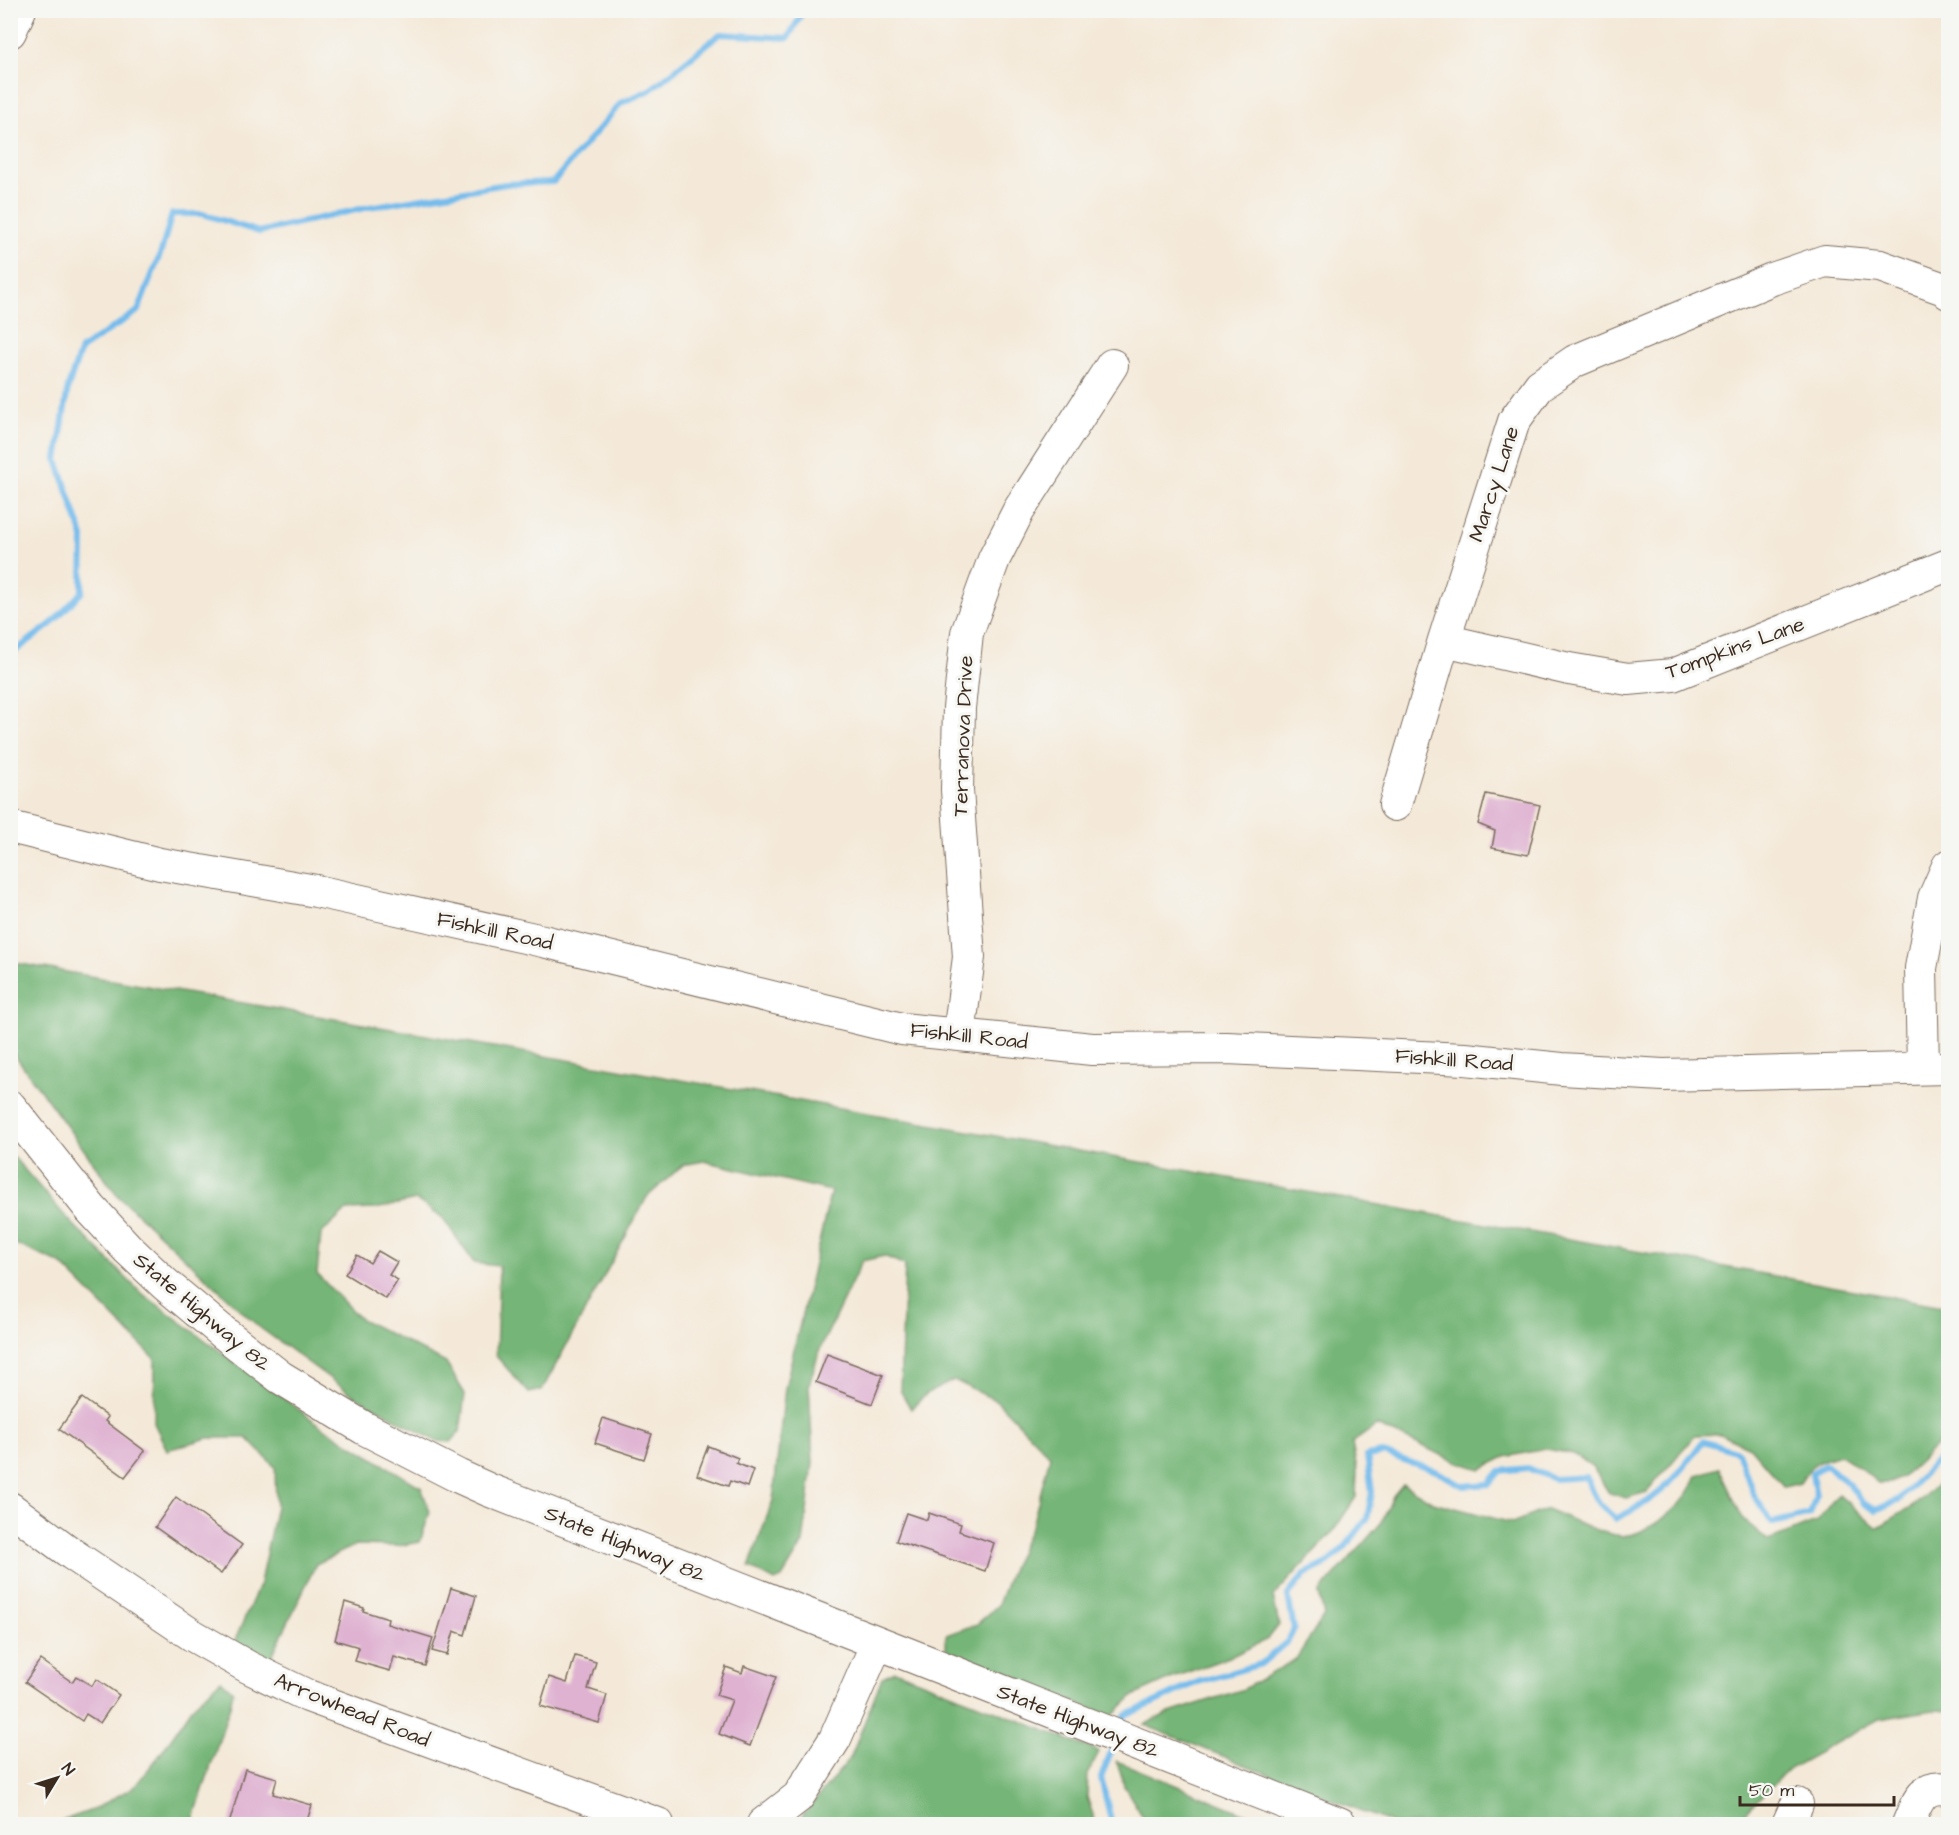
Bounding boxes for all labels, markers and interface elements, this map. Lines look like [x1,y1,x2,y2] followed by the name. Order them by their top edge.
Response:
[1462,422,1528,546] street label: Marcy Lane
[1662,609,1809,687] street label: Tompkins Lane
[946,655,980,817] street label: Terranova Drive
[434,905,556,957] street label: Fishkill Road
[909,1015,1029,1057] street label: Fishkill Road
[1394,1041,1514,1079] street label: Fishkill Road
[126,1246,277,1380] street label: State Highway 82
[539,1498,710,1591] street label: State Highway 82
[270,1666,434,1754] street label: Arrowhead Road
[992,1677,1163,1767] street label: State Highway 82
[27,1748,87,1808] north arrow
[56,1759,80,1780] text: N
[1740,1769,1894,1807] scale bar
[1749,1778,1794,1803] text: 50 m

